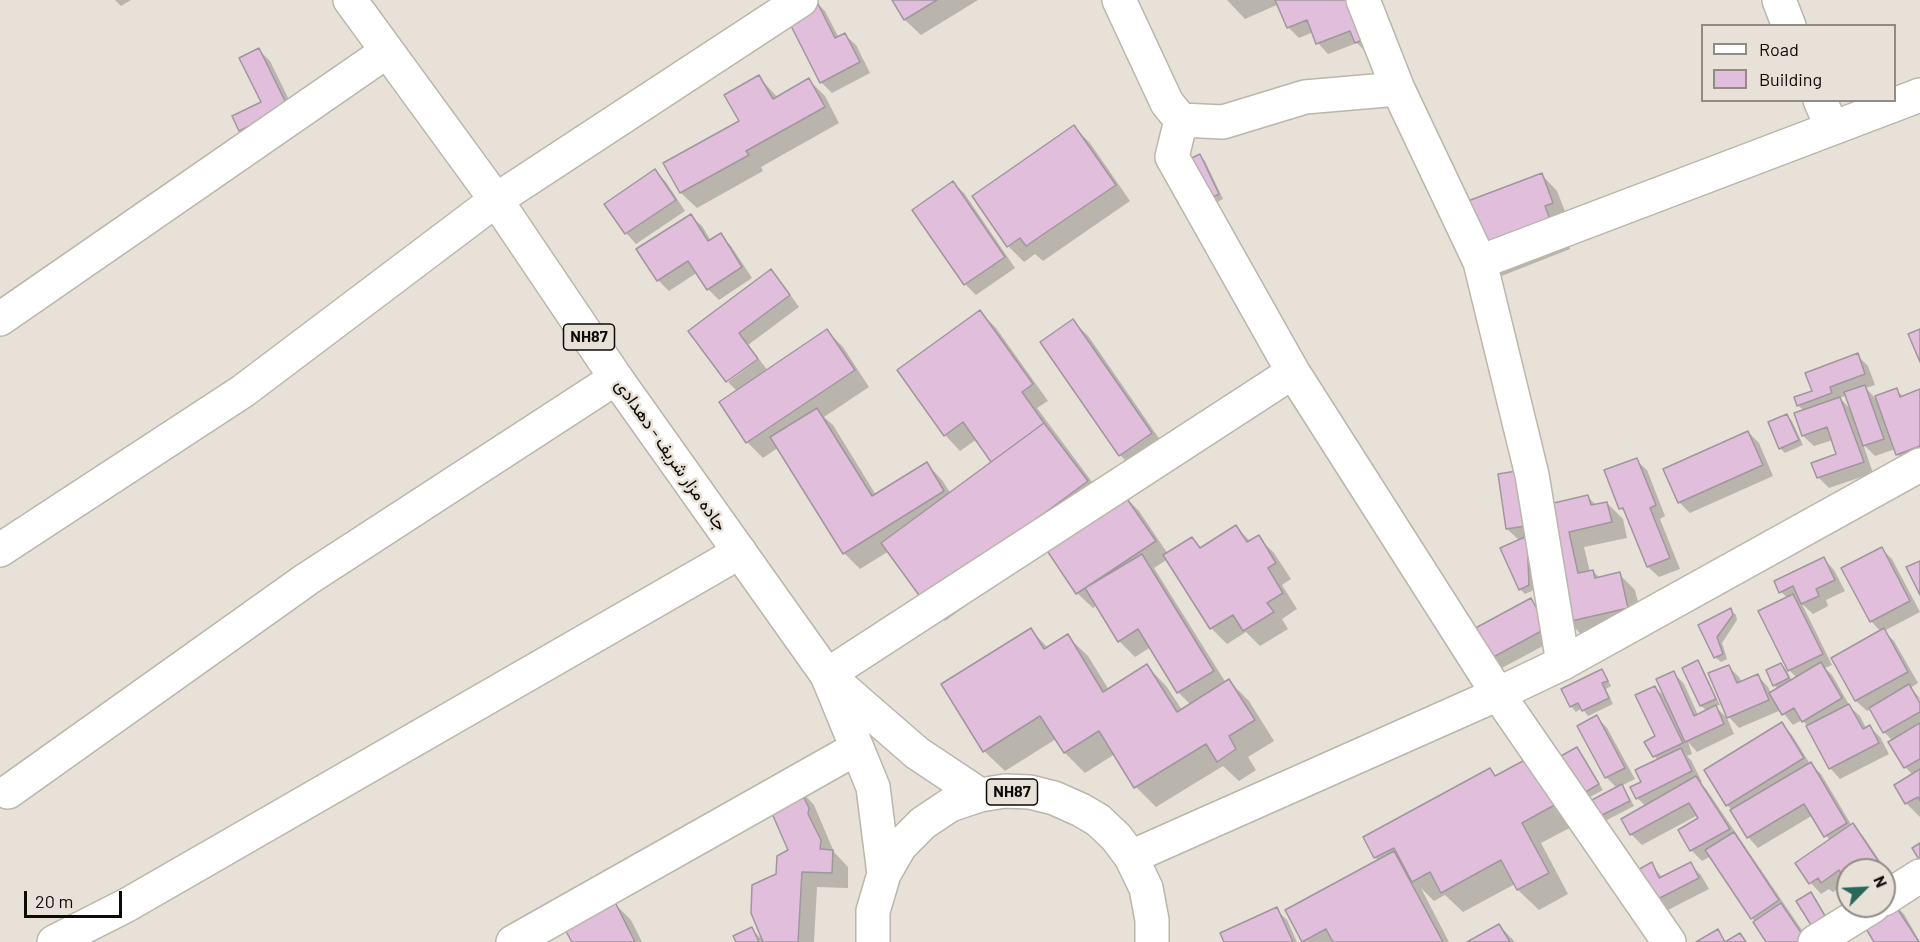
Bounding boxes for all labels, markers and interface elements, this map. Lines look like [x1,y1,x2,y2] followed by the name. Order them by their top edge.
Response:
[1701,24,1896,102] legend
[1759,38,1799,60] text: Road
[1759,68,1822,90] text: Building
[564,324,614,350] road number: NH87
[610,375,732,535] street label: جاده مزار شریف - دهدادی
[986,779,1038,805] road number: NH87
[1836,858,1896,918] north arrow
[1870,873,1892,890] text: N
[27,879,124,917] scale bar
[35,890,73,912] text: 20 m

